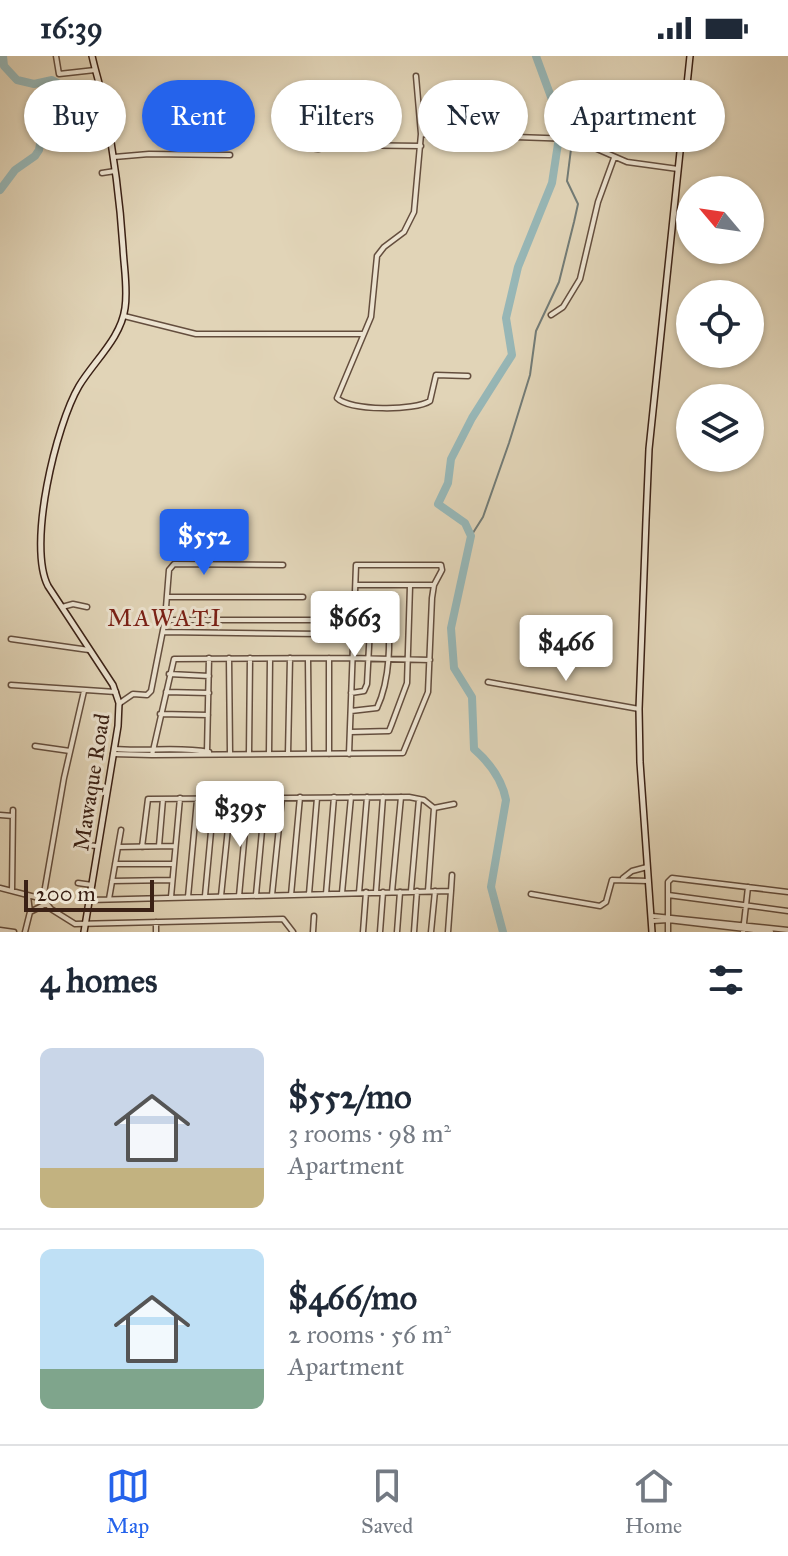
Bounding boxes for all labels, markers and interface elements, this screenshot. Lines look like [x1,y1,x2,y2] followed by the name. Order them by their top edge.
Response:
[40,10,103,46] text: 16:39
[24,80,126,152] chip: Buy
[142,80,255,152] chip: Rent
[271,80,402,152] chip: Filters
[418,80,528,152] chip: New
[544,80,725,152] chip: Apartment
[676,176,764,264] north arrow
[676,176,764,472] map controls
[676,280,764,368] button: locate
[676,384,764,472] button: layers
[157,509,251,577] pin: $552
[178,519,230,551] text: $552
[308,591,402,659] pin: $663
[329,601,381,633] text: $663
[107,603,223,633] district label: MAWATI
[519,615,613,683] pin: $466
[538,625,594,657] text: $466
[67,712,116,853] street label: Mawaque Road
[193,781,287,849] pin: $395
[214,791,266,823] text: $395
[24,876,154,912] scale bar
[36,880,96,907] text: 200 m
[704,958,748,1002] icon: filters
[40,960,157,1001] text: 4 homes
[288,1076,412,1117] text: $552/mo
[104,1080,200,1176] icon: home
[288,1117,451,1149] text: 3 rooms · 98 m²
[288,1149,404,1181] text: Apartment
[288,1277,417,1318] text: $466/mo
[104,1281,200,1377] icon: home
[288,1318,451,1350] text: 2 rooms · 56 m²
[288,1350,404,1382] text: Apartment
[106,1464,150,1539] tab: Map
[361,1464,413,1539] tab: Saved
[625,1464,682,1539] tab: Home

